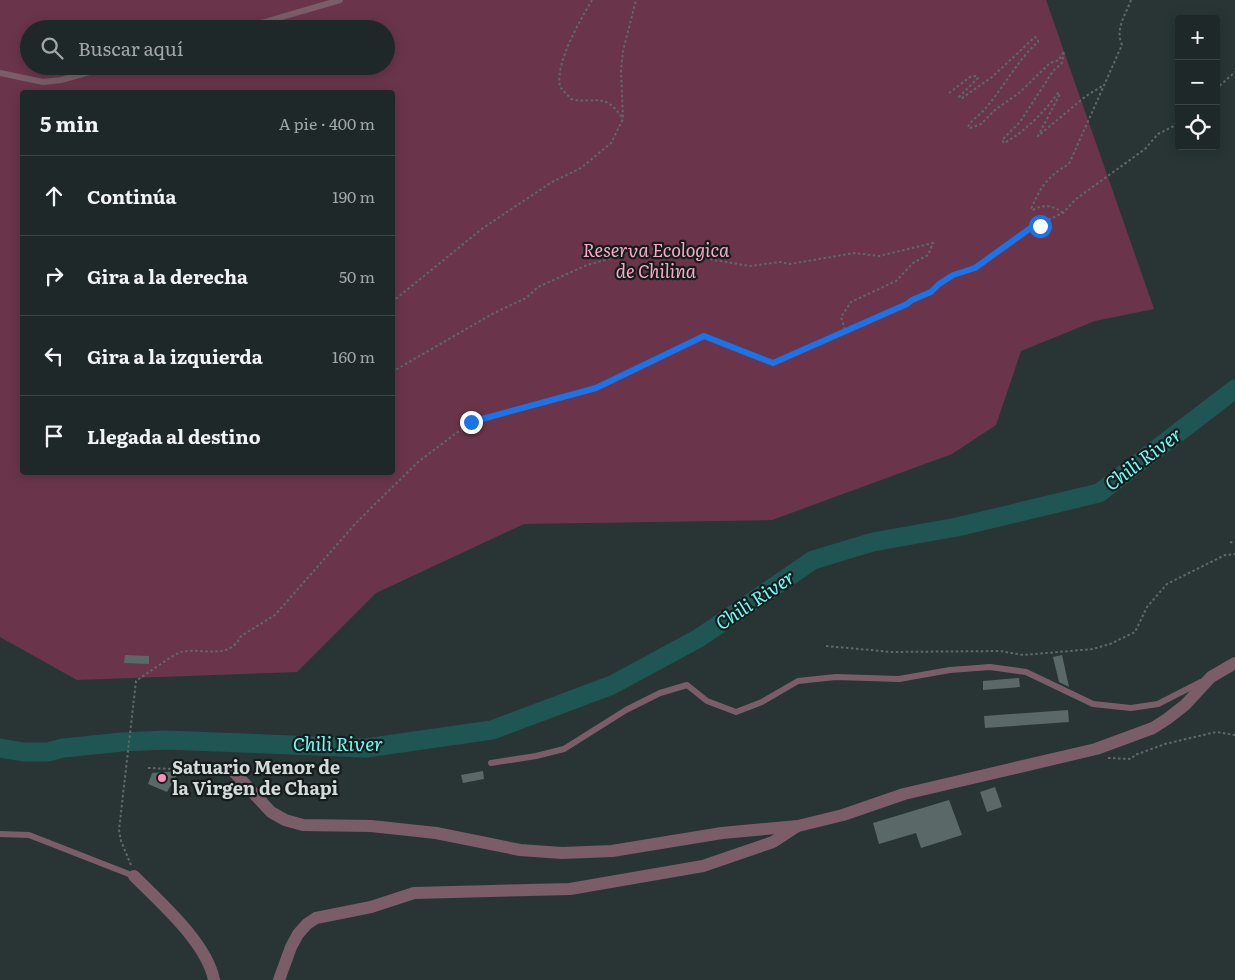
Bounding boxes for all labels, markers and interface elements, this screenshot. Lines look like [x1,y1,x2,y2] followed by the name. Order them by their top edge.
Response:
[1175,15,1220,150] map controls
[1175,15,1220,60] button: +
[20,20,395,75] search box
[38,34,66,62] icon: search
[78,34,183,62] text: Buscar aquí
[1175,60,1220,105] button: −
[1175,105,1220,150] button: locate
[40,107,99,138] text: 5 min
[279,111,375,135] text: A pie · 400 m
[40,182,68,210] icon: ahead
[87,182,177,210] text: Continúa
[332,184,375,208] text: 190 m
[1029,215,1052,238] route start
[583,236,730,284] park label: Reserva Ecologica de Chilina
[40,262,68,290] icon: right
[87,262,248,290] text: Gira a la derecha
[339,264,375,288] text: 50 m
[40,342,68,370] icon: left
[87,342,263,370] text: Gira a la izquierda
[332,344,375,368] text: 160 m
[460,411,483,434] route end
[1098,420,1187,497] water label: Chili River
[40,422,68,450] icon: arrive
[87,422,261,450] text: Llegada al destino
[709,562,800,636] water label: Chili River
[293,729,383,757] water label: Chili River
[172,753,340,801] place label: Satuario Menor de la Virgen de Chapi
[156,772,168,784] marker: Satuario Menor de la Virgen de Chapi

